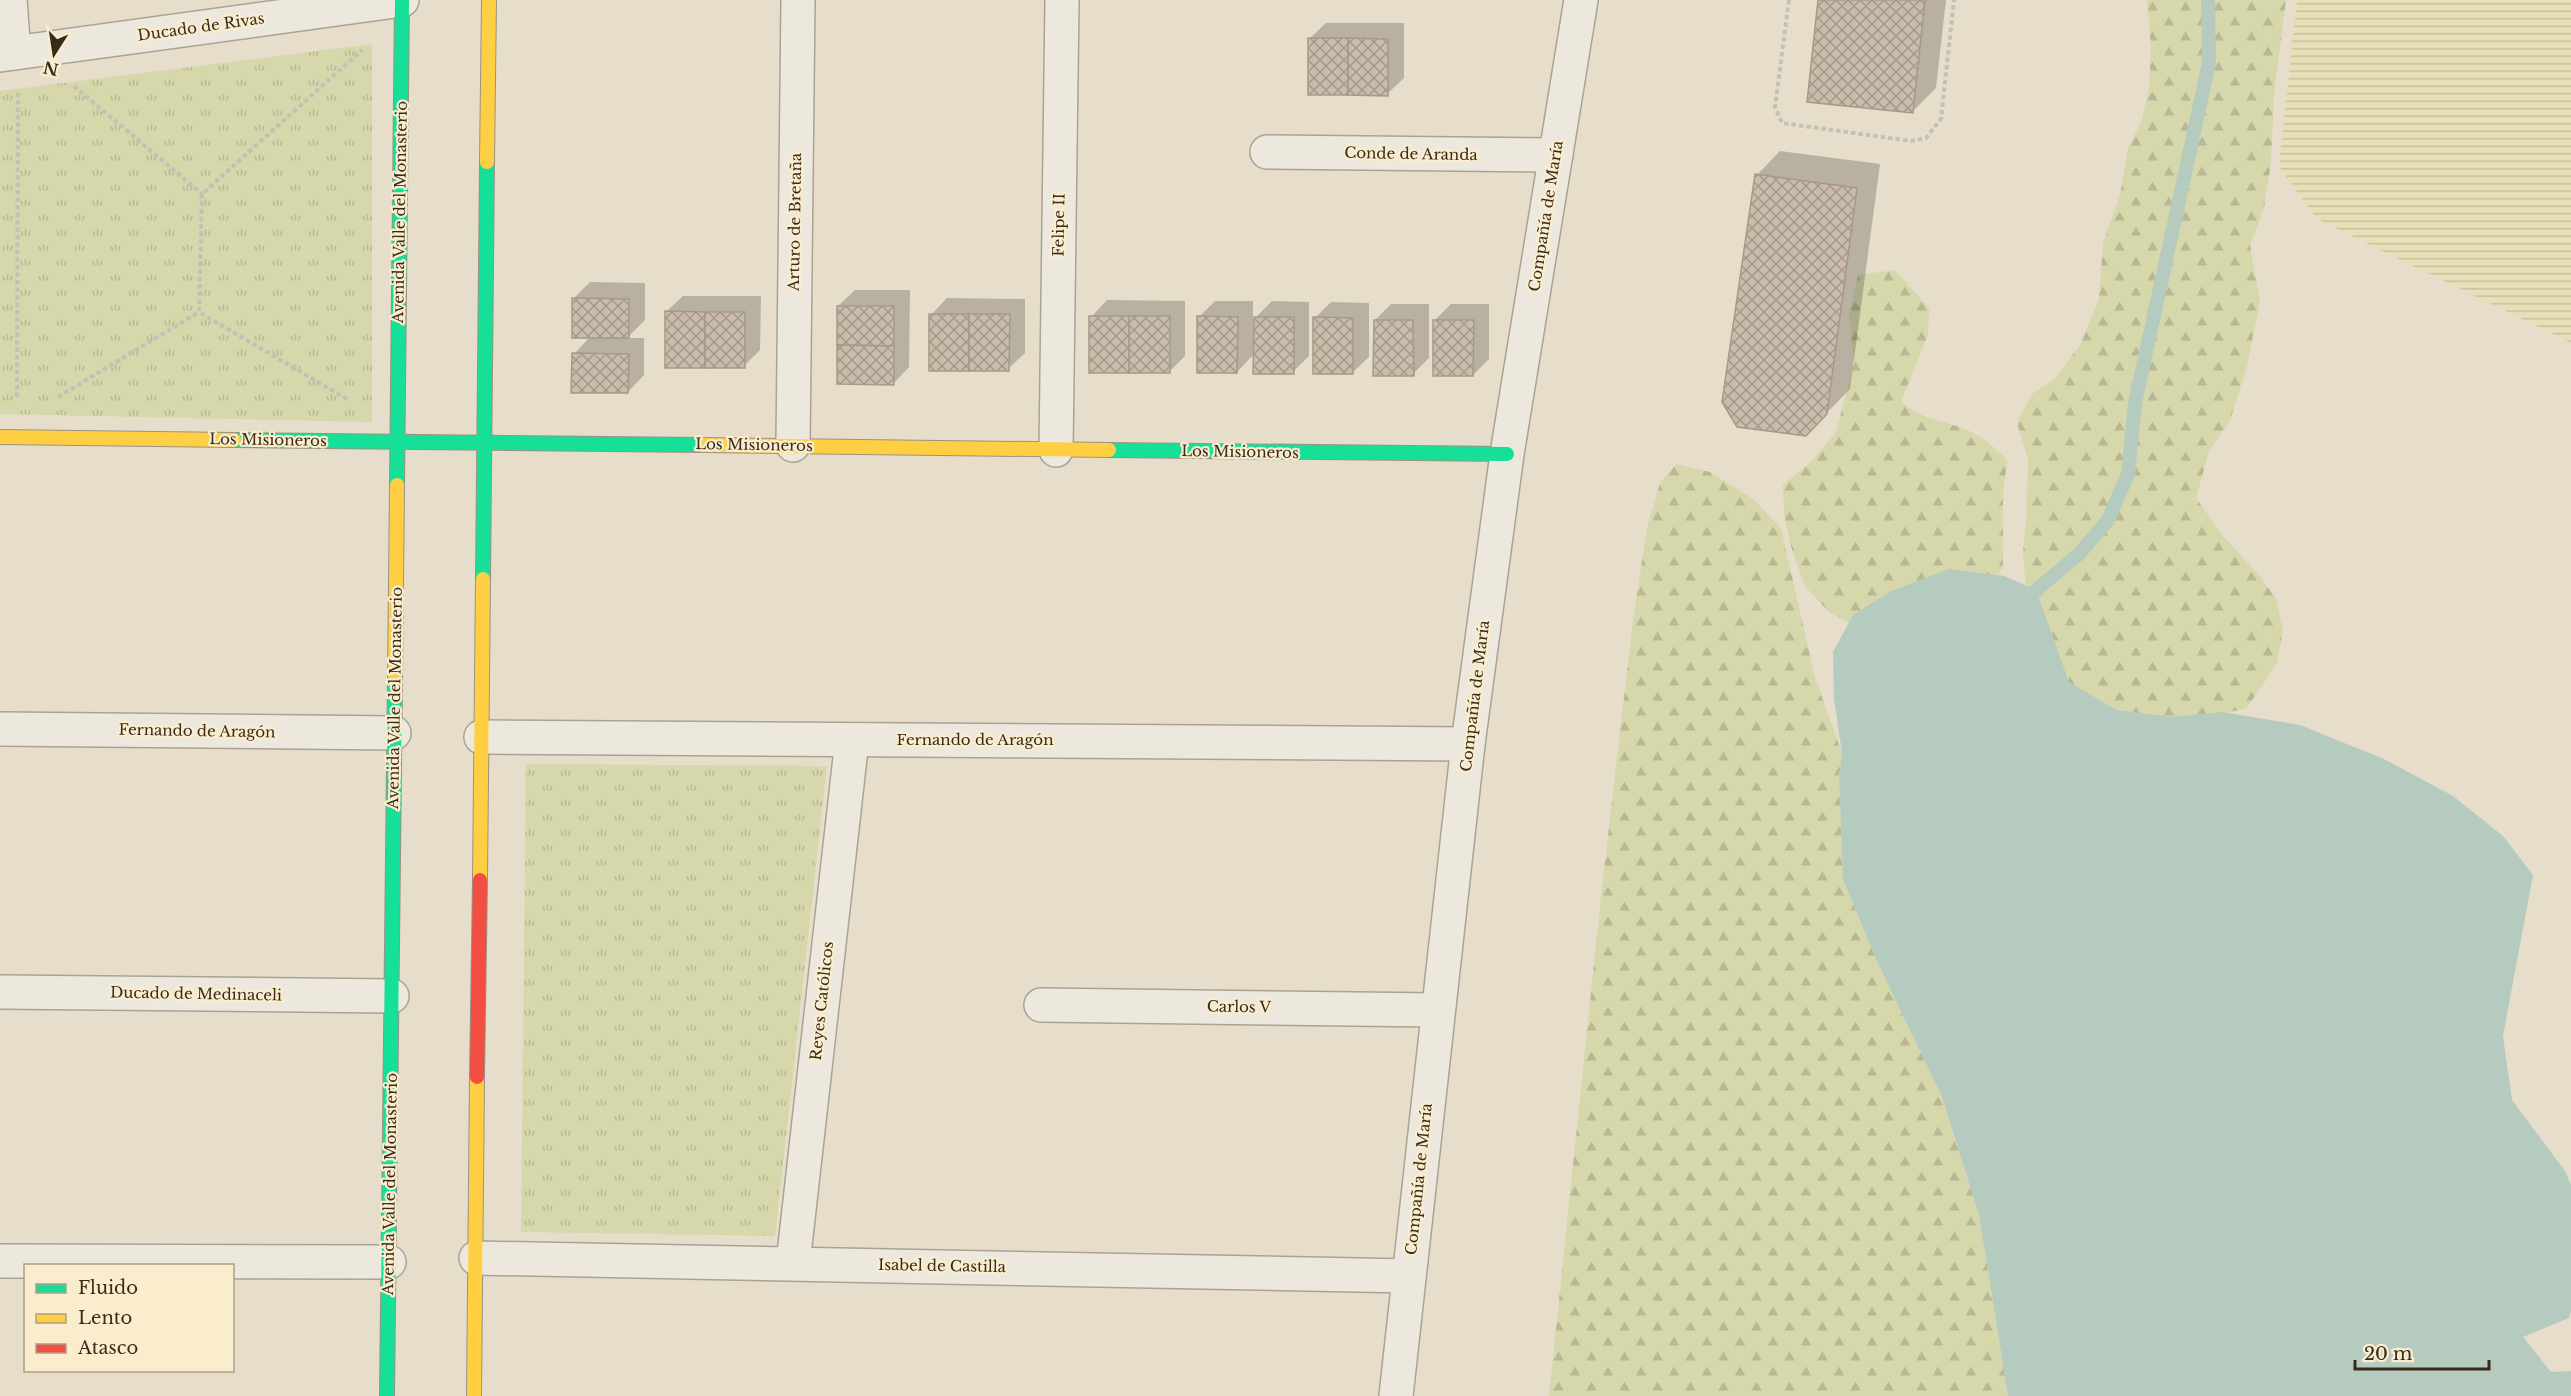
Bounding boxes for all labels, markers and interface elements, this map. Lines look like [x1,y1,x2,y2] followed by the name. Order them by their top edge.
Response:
[136,8,266,45] street label: Ducado de Rivas
[24,24,84,84] north arrow
[41,57,60,80] text: N
[388,101,411,324] street label: Avenida Valle del Monasterio
[1524,138,1567,293] street label: Compañía de María
[1344,143,1479,164] street label: Conde de Aranda
[784,152,805,292] street label: Arturo de Bretaña
[1048,193,1069,257] street label: Felipe II
[209,429,327,450] street label: Los Misioneros
[695,434,813,455] street label: Los Misioneros
[1181,441,1299,462] street label: Los Misioneros
[383,587,406,810] street label: Avenida Valle del Monasterio
[1456,618,1493,773] street label: Compañía de María
[118,720,276,741] street label: Fernando de Aragón
[897,730,1053,749] street label: Fernando de Aragón
[806,940,837,1061] street label: Reyes Católicos
[110,983,282,1004] street label: Ducado de Medinaceli
[1207,996,1272,1017] street label: Carlos V
[378,1073,401,1296] street label: Avenida Valle del Monasterio
[1401,1101,1436,1256] street label: Compañía de María
[878,1255,1007,1276] street label: Isabel de Castilla
[24,1264,234,1372] legend
[78,1277,138,1299] text: Fluido
[78,1307,132,1329] text: Lento
[2355,1333,2488,1371] scale bar
[77,1337,138,1359] text: Atasco
[2364,1343,2412,1365] text: 20 m

